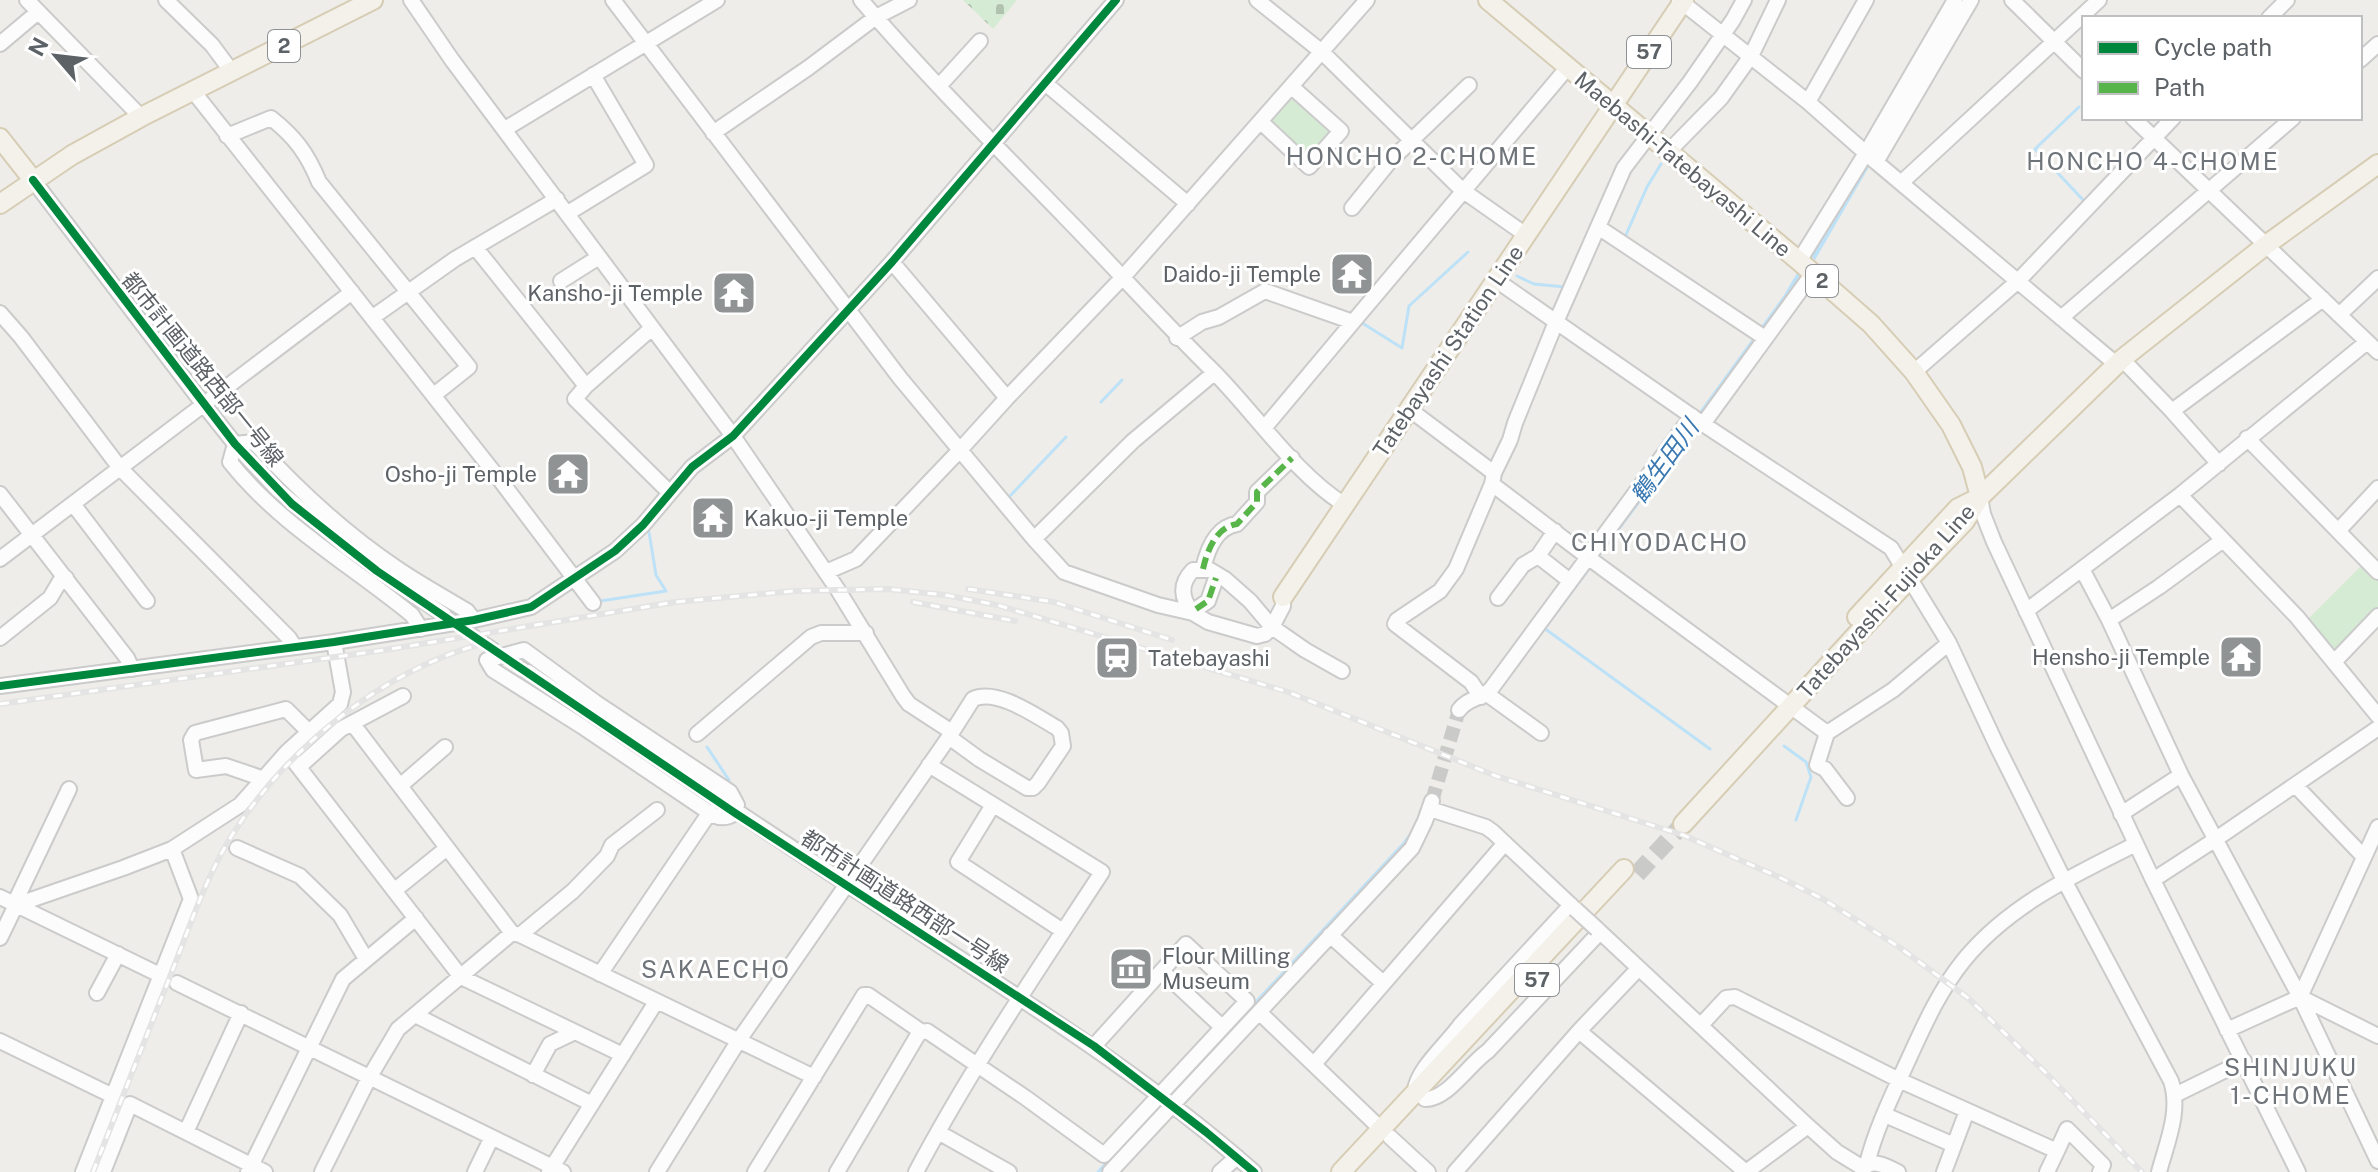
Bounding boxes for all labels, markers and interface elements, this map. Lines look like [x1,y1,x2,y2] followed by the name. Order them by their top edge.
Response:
[16,16,96,96] north arrow
[2082,16,2362,120] legend
[268,30,300,62] road number: 2
[23,33,54,60] text: N
[2154,33,2272,61] text: Cycle path
[1627,36,1671,68] road number: 57
[1570,66,1796,262] street label: Maebashi-Tatebayashi Line
[2154,73,2205,101] text: Path
[1286,142,1538,170] district label: HONCHO 2-CHOME
[2026,147,2280,175] district label: HONCHO 4-CHOME
[1367,240,1529,462] street label: Tatebayashi Station Line
[1328,250,1376,298] temple icon: Daido-ji Temple
[1163,261,1321,287] place label: Daido-ji Temple
[1806,265,1838,297] road number: 2
[117,267,289,471] street label: 都市計画道路西部一号線
[710,269,758,317] temple icon: Kansho-ji Temple
[527,280,703,306] place label: Kansho-ji Temple
[1624,412,1705,508] water label: 鶴生田川
[544,450,592,498] temple icon: Osho-ji Temple
[385,461,537,487] place label: Osho-ji Temple
[689,494,737,542] temple icon: Kakuo-ji Temple
[1792,498,1980,704] street label: Tatebayashi-Fujioka Line
[744,505,908,531] place label: Kakuo-ji Temple
[1571,528,1749,556] district label: CHIYODACHO
[2217,633,2265,681] temple icon: Hensho-ji Temple
[1093,634,1141,682] station icon: Tatebayashi
[2032,644,2210,670] place label: Hensho-ji Temple
[1148,645,1270,671] place label: Tatebayashi
[796,824,1014,978] street label: 都市計画道路西部一号線
[1162,943,1290,994] place label: Flour Milling Museum
[1107,945,1155,993] museum icon: Flour Milling Museum
[641,955,791,983] district label: SAKAECHO
[1515,964,1559,996] road number: 57
[2224,1053,2358,1109] district label: SHINJUKU 1-CHOME

